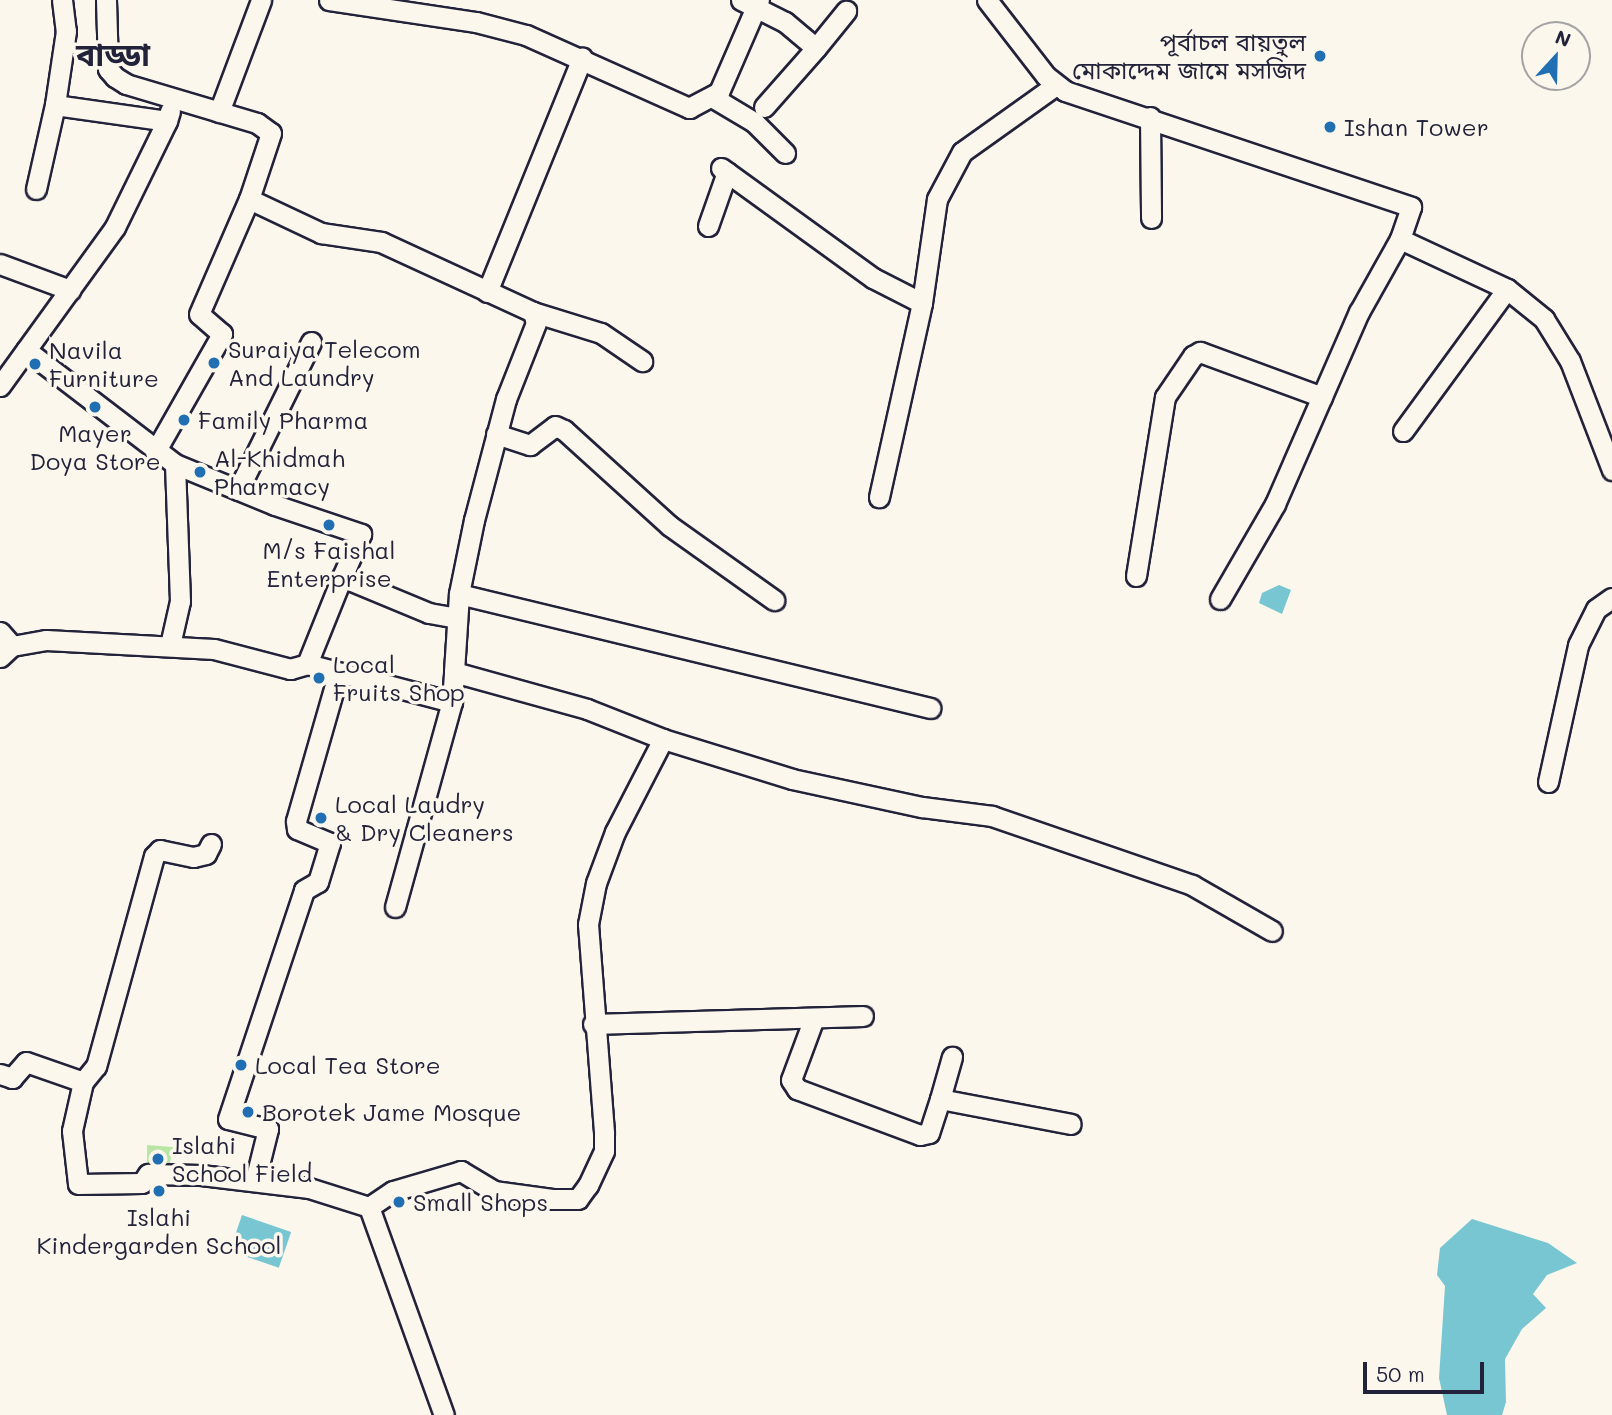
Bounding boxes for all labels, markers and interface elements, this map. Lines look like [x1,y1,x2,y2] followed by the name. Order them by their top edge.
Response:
[1521,21,1591,91] north arrow
[1552,24,1575,52] text: N
[1072,28,1306,84] place label: পূর্বাচল বায়তুল মোকাদ্দেম জামে মসজিদ
[76,34,150,72] district label: বাড্ডা
[1312,48,1328,64] marker: পূর্বাচল বায়তুল মোকাদ্দেম জামে মসজিদ
[1344,113,1489,141] place label: Ishan Tower
[1322,119,1338,135] marker: Ishan Tower
[228,335,421,391] place label: Suraiya Telecom And Laundry
[49,336,159,392] place label: Navila Furniture
[206,355,222,371] marker: Suraiya Telecom And Laundry
[27,356,43,372] marker: Navila Furniture
[87,399,103,415] marker: Mayer Doya Store
[198,406,368,434] place label: Family Pharma
[176,412,192,428] marker: Family Pharma
[29,419,161,475] place label: Mayer Doya Store
[214,444,345,500] place label: Al-Khidmah Pharmacy
[192,464,208,480] marker: Al-Khidmah Pharmacy
[321,517,337,533] marker: M/s Faishal Enterprise
[263,536,395,592] place label: M/s Faishal Enterprise
[333,650,465,706] place label: Local Fruits Shop
[311,670,327,686] marker: Local Fruits Shop
[335,790,514,846] place label: Local Laudry & Dry Cleaners
[313,810,329,826] marker: Local Laudry & Dry Cleaners
[255,1051,441,1079] place label: Local Tea Store
[233,1057,249,1073] marker: Local Tea Store
[262,1098,521,1126] place label: Borotek Jame Mosque
[240,1104,256,1120] marker: Borotek Jame Mosque
[172,1131,312,1187] place label: Islahi School Field
[150,1151,166,1167] marker: Islahi School Field
[151,1183,167,1199] marker: Islahi Kindergarden School
[413,1188,548,1216] place label: Small Shops
[391,1194,407,1210] marker: Small Shops
[37,1203,281,1259] place label: Islahi Kindergarden School
[1367,1348,1488,1392] scale bar
[1376,1360,1425,1387] text: 50 m

